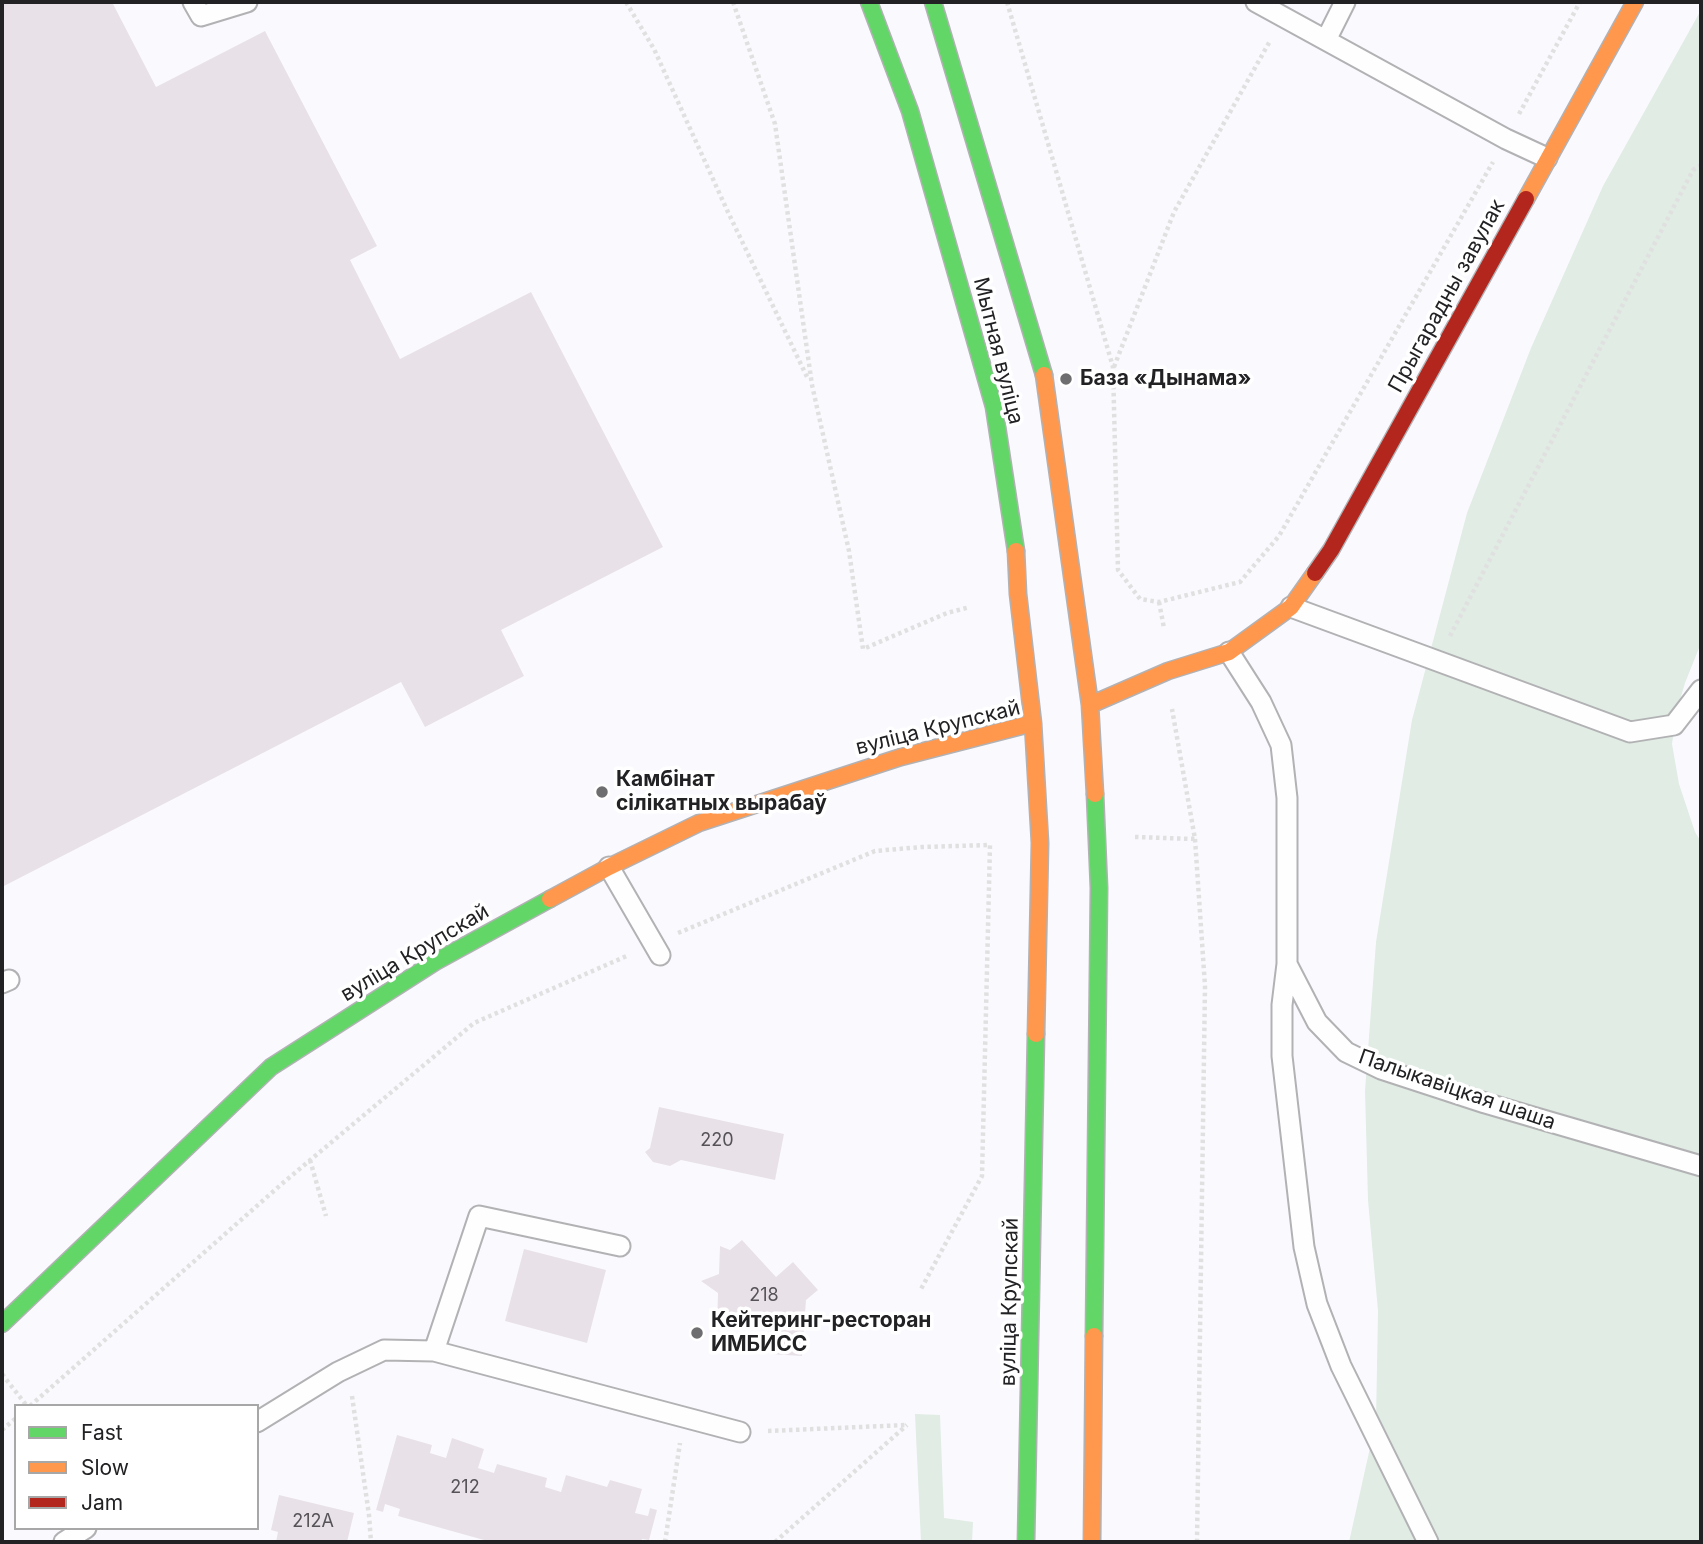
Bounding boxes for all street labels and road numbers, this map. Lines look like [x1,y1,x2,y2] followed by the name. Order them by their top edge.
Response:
[1383,195,1511,397] street label: Прыгарадны завулак
[968,275,1028,427] street label: Мытная вуліца
[853,695,1023,761] street label: вуліца Крупскай
[336,899,494,1007] street label: вуліца Крупскай
[1355,1044,1559,1136] street label: Палыкавіцкая шаша
[996,1218,1024,1386] street label: вуліца Крупскай

